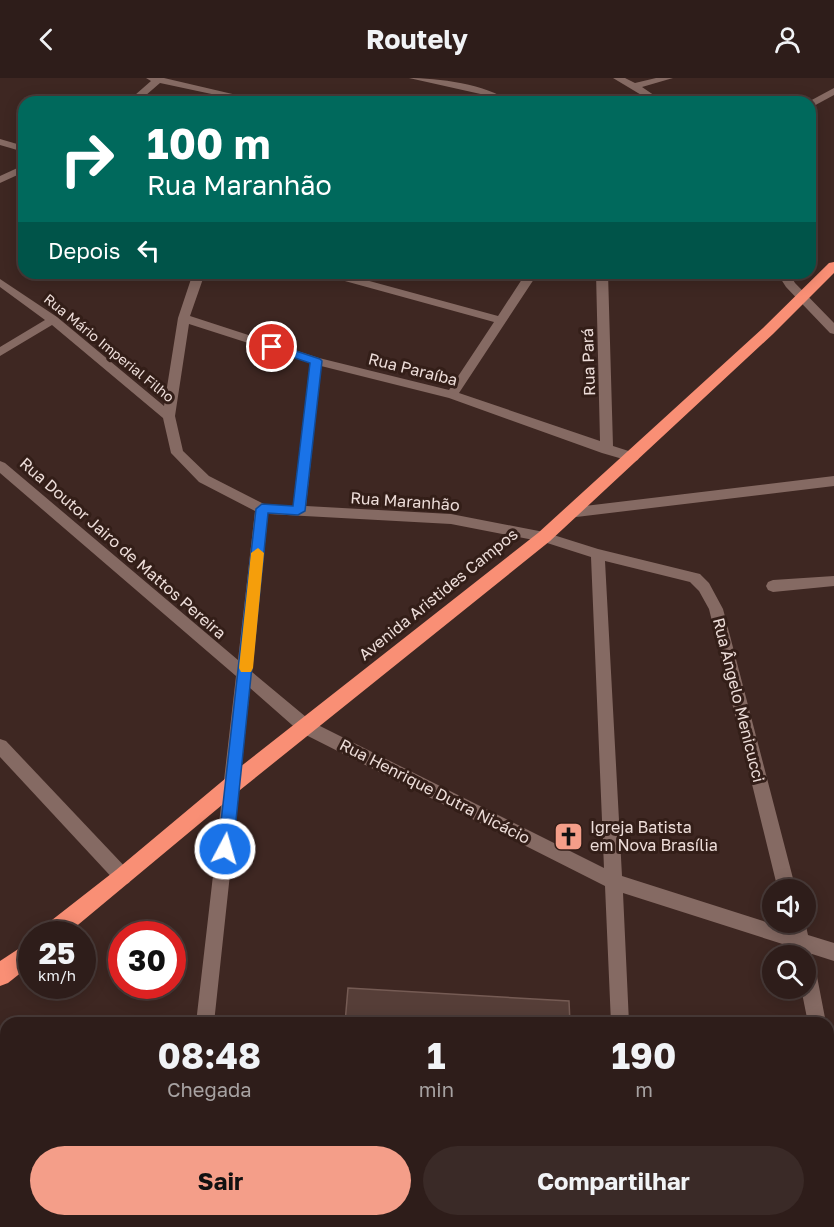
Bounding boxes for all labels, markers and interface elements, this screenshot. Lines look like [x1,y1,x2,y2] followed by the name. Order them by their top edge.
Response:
[30,23,63,56] icon: back
[366,23,468,55] text: Routely
[771,23,804,56] icon: person
[147,118,270,168] text: 100 m
[48,120,126,198] icon: right
[147,169,332,201] text: Rua Maranhão
[132,234,165,267] icon: left
[48,237,120,264] text: Depois
[41,290,178,405] street label: Rua Mário Imperial Filho
[246,321,297,372] pin
[577,328,599,396] street label: Rua Pará
[255,330,288,363] icon: arrive
[366,348,460,390] street label: Rua Paraíba
[16,453,230,643] street label: Rua Doutor Jairo de Mattos Pereira
[350,487,460,515] street label: Rua Maranhão
[354,524,522,664] street label: Avenida Aristides Campos
[709,616,769,784] street label: Rua Ângelo Menicucci
[336,734,534,848] street label: Rua Henrique Dutra Nicácio
[193,817,257,881] position arrow
[590,817,718,855] place label: Igreja Batista em Nova Brasília
[553,820,585,852] church icon: Igreja Batista em Nova Brasília
[762,879,816,999] map controls
[762,879,816,933] button: sound
[108,921,186,999] speed limit sign: 30
[39,935,75,971] text: 25
[762,945,816,999] button: search
[38,966,76,984] text: km/h
[158,1034,261,1077] text: 08:48
[427,1034,446,1077] text: 1
[612,1034,676,1077] text: 190
[167,1077,252,1101] text: Chegada
[419,1077,454,1101] text: min
[635,1077,653,1101] text: m
[30,1146,411,1215] button: Sair
[423,1146,804,1215] button: Compartilhar

